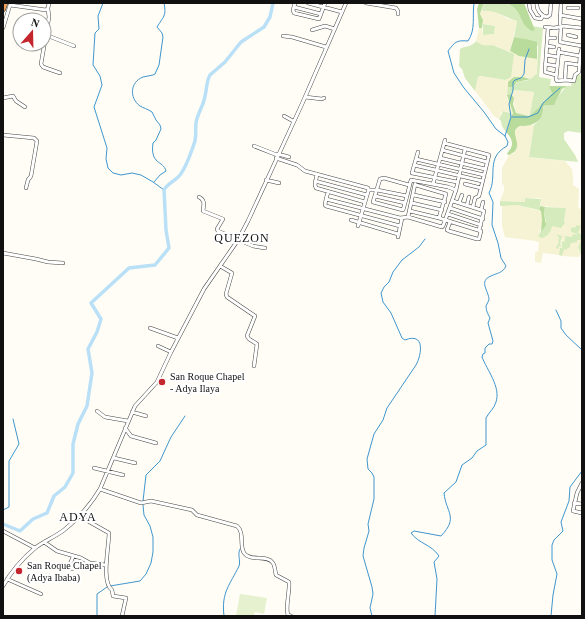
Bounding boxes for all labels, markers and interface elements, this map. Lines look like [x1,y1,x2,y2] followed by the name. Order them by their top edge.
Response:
[12,12,52,52] north arrow
[30,16,41,30] text: N
[214,231,270,245] district label: QUEZON
[170,371,245,394] place label: San Roque Chapel - Adya Ilaya
[157,377,167,387] marker: San Roque Chapel - Adya Ilaya
[59,510,97,524] district label: ADYA
[27,560,102,584] place label: San Roque Chapel (Adya Ibaba)
[14,566,24,576] marker: San Roque Chapel (Adya Ibaba)

